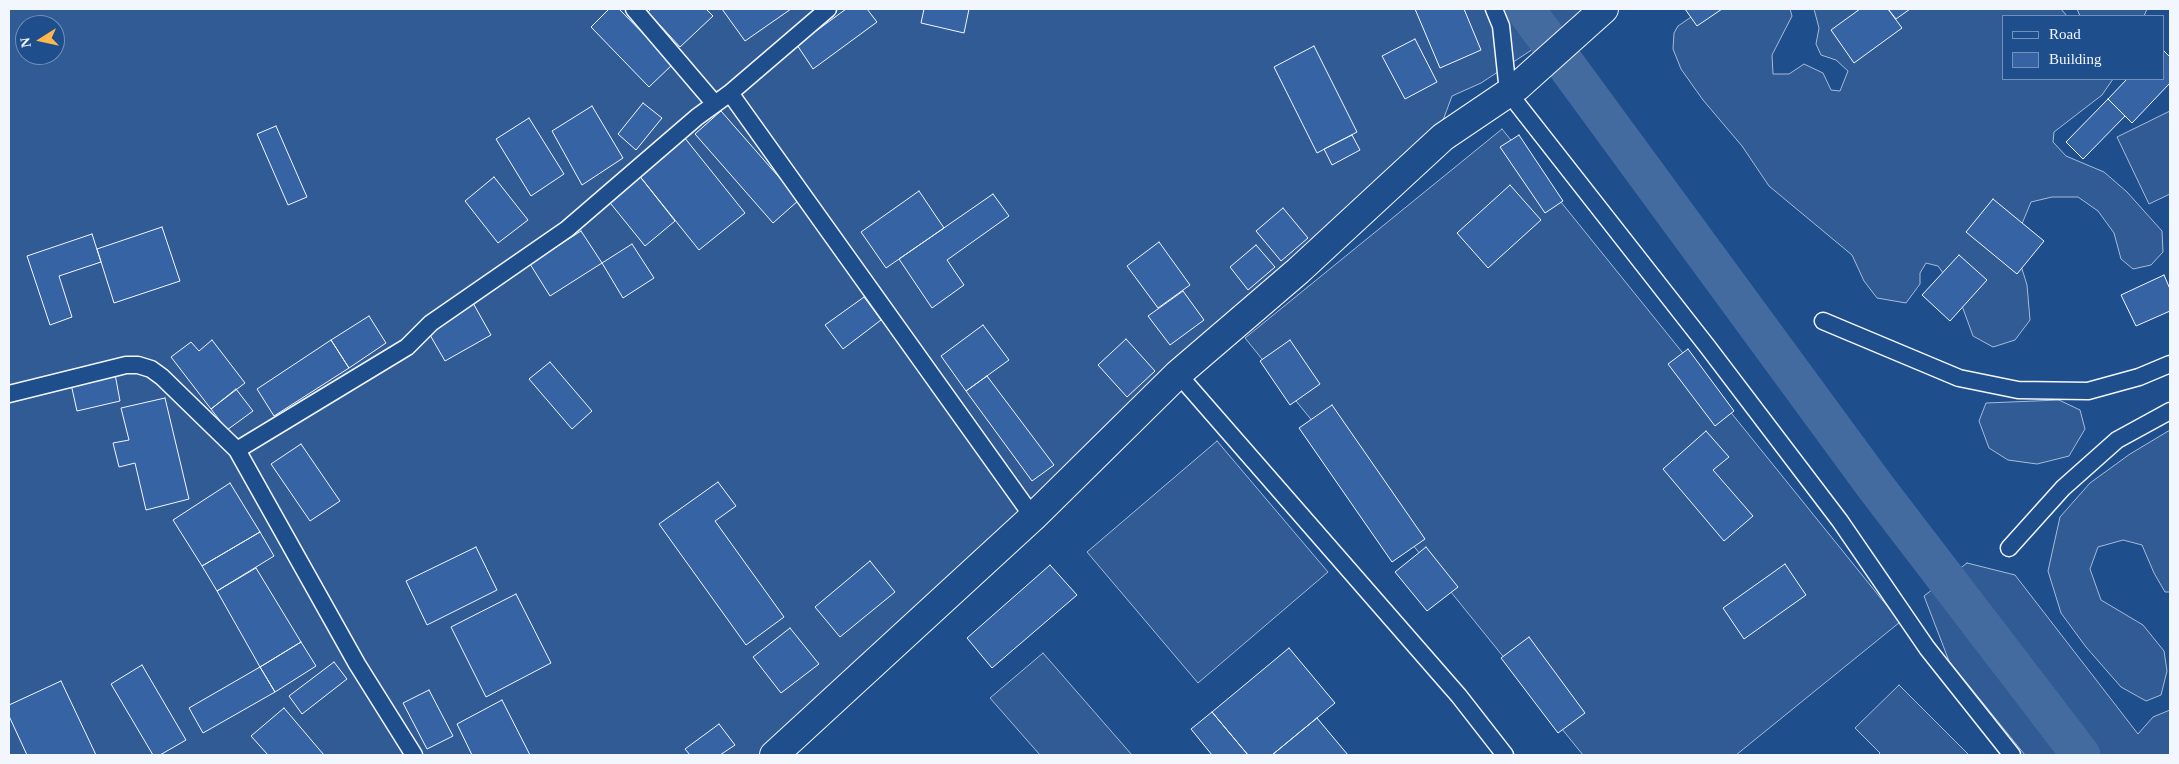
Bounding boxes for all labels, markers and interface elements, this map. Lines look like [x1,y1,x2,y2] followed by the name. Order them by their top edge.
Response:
[15,15,65,65] north arrow
[2002,15,2164,80] legend
[2049,26,2081,42] text: Road
[17,36,34,49] text: N
[2049,51,2102,67] text: Building

